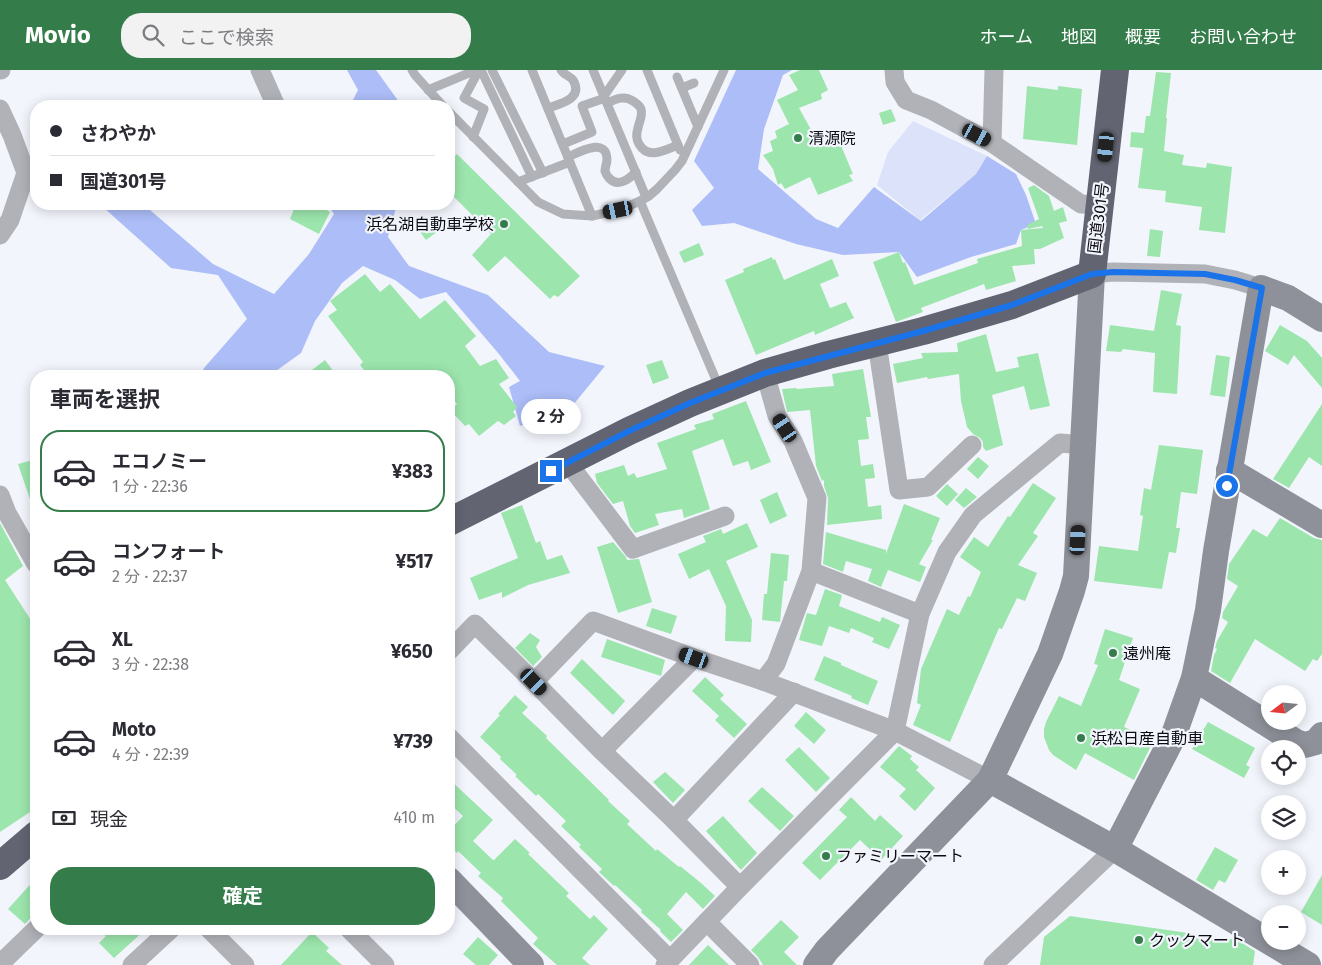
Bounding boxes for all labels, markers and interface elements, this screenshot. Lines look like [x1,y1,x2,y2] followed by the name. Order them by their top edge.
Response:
[121,13,471,58] search box
[25,21,91,49] text: Movio
[139,21,167,49] icon: search
[179,26,274,49] text: ここで検索
[980,26,1033,48] text: ホーム
[1061,26,1097,48] text: 地図
[1125,26,1161,48] text: 概要
[1189,26,1297,48] text: お問い合わせ
[960,121,993,149] car
[80,122,156,145] text: さわやか
[808,129,856,148] place label: 清源院
[1096,131,1115,163] car
[792,132,804,144] marker: 清源院
[80,170,166,193] text: 国道301号
[1085,181,1112,255] street label: 国道301号
[601,200,634,220] car
[366,215,494,234] place label: 浜名湖自動車学校
[498,218,510,230] marker: 浜名湖自動車学校
[50,386,160,413] text: 車両を選択
[521,398,581,434] callout: 2 分
[537,407,565,426] text: 2 分
[770,411,799,445] car
[52,449,97,494] icon: car
[112,450,207,473] text: エコノミー
[392,460,433,483] text: ¥383
[540,460,562,482] route end
[1216,475,1238,497] route start
[112,477,188,496] text: 1 分 · 22:36
[1069,525,1086,555] car
[52,539,97,584] icon: car
[112,540,225,563] text: コンフォート
[396,550,433,573] text: ¥517
[112,567,187,586] text: 2 分 · 22:37
[112,628,133,651] text: XL
[52,629,97,674] icon: car
[391,640,433,663] text: ¥650
[1123,644,1171,663] place label: 遠州庵
[677,646,710,670] car
[1107,647,1119,659] marker: 遠州庵
[112,655,189,674] text: 3 分 · 22:38
[518,666,549,698] car
[1261,685,1306,730] north arrow
[1261,685,1306,950] map controls
[112,718,156,741] text: Moto
[52,719,97,764] icon: car
[1091,729,1203,748] place label: 浜松日産自動車
[393,730,433,753] text: ¥739
[1075,732,1087,744] marker: 浜松日産自動車
[1261,740,1306,785] button: locate
[112,745,189,764] text: 4 分 · 22:39
[1261,795,1306,840] button: layers
[50,804,78,832] icon: cash
[90,808,128,831] text: 現金
[394,808,435,827] text: 410 m
[836,847,964,866] place label: ファミリーマート
[820,850,832,862] marker: ファミリーマート
[1261,850,1306,895] button: +
[50,867,435,925] button: 確定
[1261,905,1306,950] button: −
[1149,931,1245,950] place label: クックマート
[1133,934,1145,946] marker: クックマート

